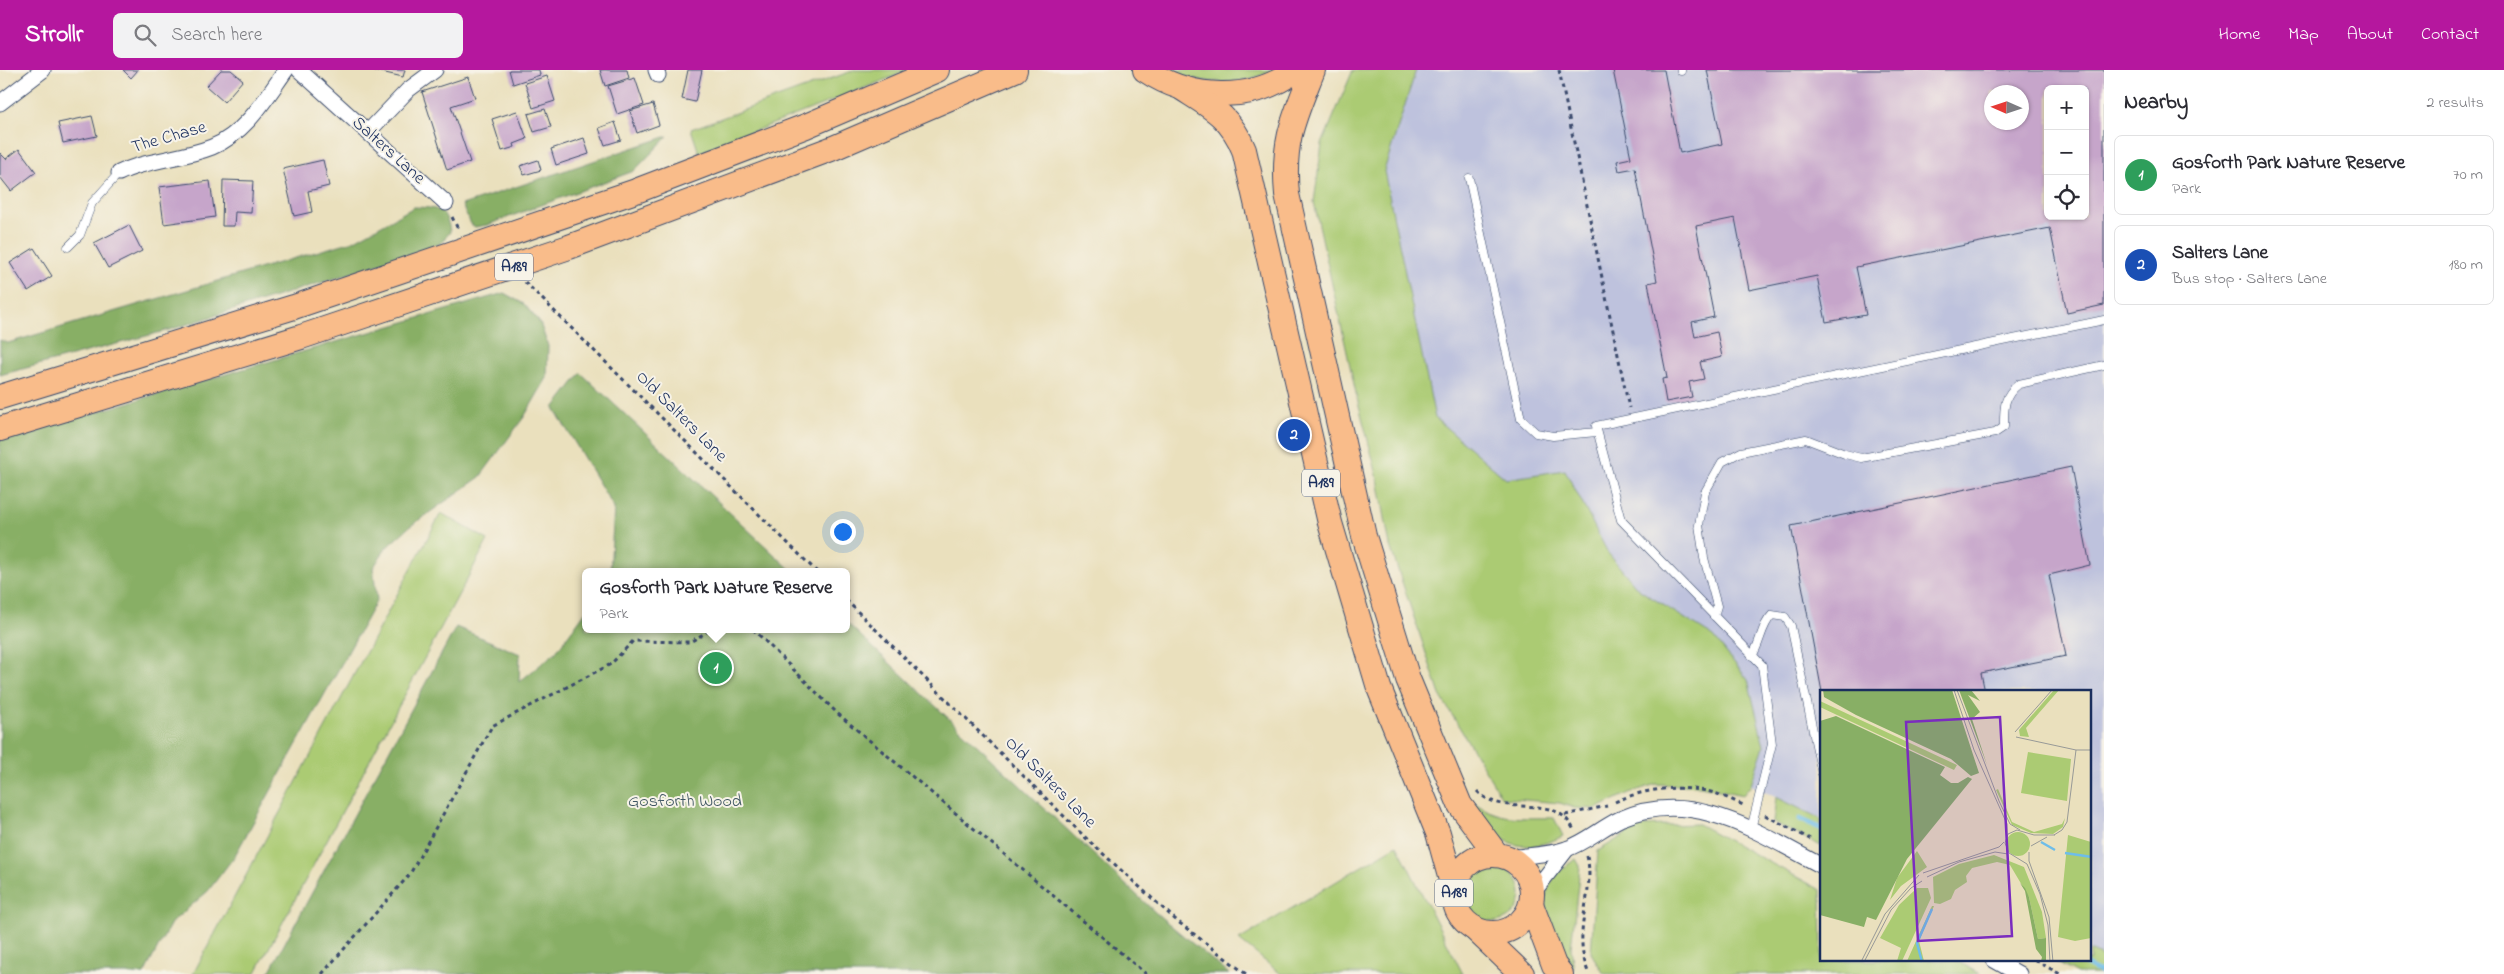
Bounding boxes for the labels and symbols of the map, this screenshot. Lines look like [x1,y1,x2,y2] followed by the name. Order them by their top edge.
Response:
[1984,85,2029,130] north arrow
[345,111,431,192] street label: Salters Lane
[128,115,210,161] street label: The Chase
[495,253,533,280] road number: A189
[629,365,733,469] street label: Old Salters Lane
[1278,416,1310,454] pin: 2
[1302,469,1340,496] road number: A189
[830,519,856,545] your location
[700,649,732,687] pin: 1
[1820,690,2092,962] inset map
[998,731,1102,835] street label: Old Salters Lane
[628,789,742,815] park label: Gosforth Wood
[1435,880,1473,906] road number: A189

